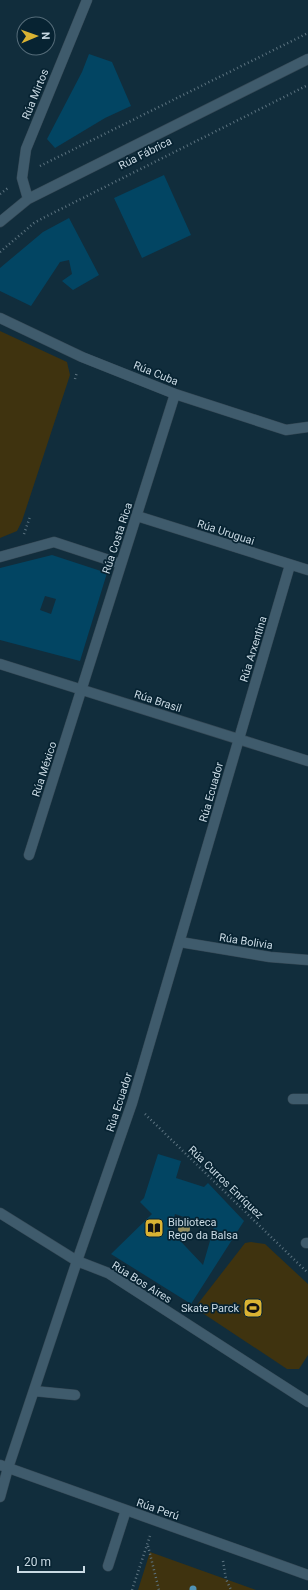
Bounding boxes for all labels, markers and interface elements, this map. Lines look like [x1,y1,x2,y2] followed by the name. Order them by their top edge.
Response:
[16,16,56,56] north arrow
[39,32,52,40] text: N
[19,67,52,121] street label: Rúa Mirtos
[117,135,174,172] street label: Rúa Fábrica
[132,359,180,388] street label: Rúa Cuba
[100,501,135,575] street label: Rúa Costa Rica
[196,517,256,548] street label: Rúa Uruguai
[237,615,270,684] street label: Rúa Arxentina
[133,688,183,715] street label: Rúa Brasil
[29,740,59,798] street label: Rúa México
[197,760,226,824] street label: Rúa Ecuador
[218,931,274,952] street label: Rúa Bolivia
[104,1071,135,1134] street label: Rúa Ecuador
[185,1143,266,1222] street label: Rúa Curros Enríquez
[168,1216,238,1242] place label: Biblioteca Rego da Balsa
[143,1217,165,1239] library icon: Biblioteca Rego da Balsa
[109,1259,174,1306] street label: Rúa Bos Aires
[242,1297,264,1319] sports icon: Skate Parck
[181,1302,239,1315] place label: Skate Parck
[135,1496,181,1523] street label: Rúa Perú
[18,1548,84,1574] scale bar
[24,1555,51,1569] text: 20 m

